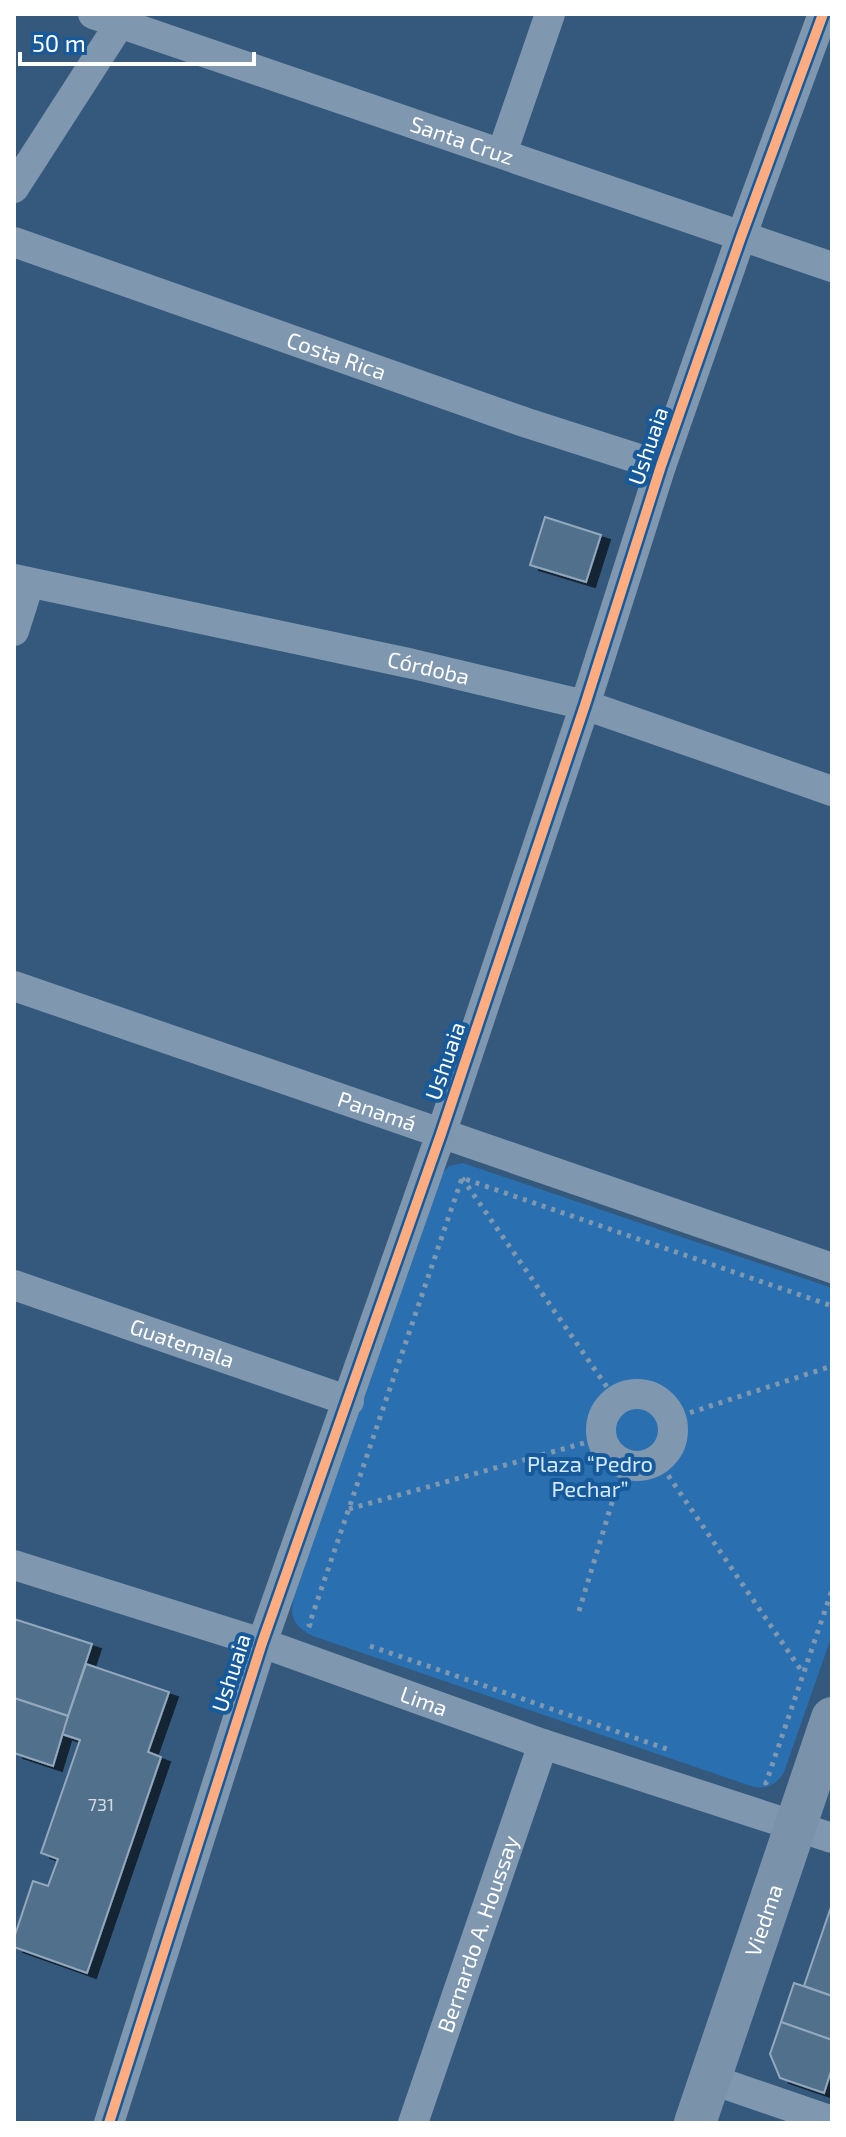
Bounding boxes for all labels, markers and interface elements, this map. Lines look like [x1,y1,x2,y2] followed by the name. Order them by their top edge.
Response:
[20,16,254,66] scale bar
[32,28,86,57] text: 50 m
[407,110,517,169] street label: Santa Cruz
[284,325,390,384] street label: Costa Rica
[622,403,672,488] street label: Ushuaia
[385,645,472,689] street label: Córdoba
[419,1018,469,1103] street label: Ushuaia
[335,1085,420,1136] street label: Panamá
[127,1312,238,1372] street label: Guatemala
[527,1450,653,1501] park label: Plaza “Pedro Pechar”
[205,1630,255,1715] street label: Ushuaia
[397,1680,451,1721] street label: Lima
[88,1793,114,1815] house number: 731
[431,1831,523,2036] street label: Bernardo A. Houssay
[738,1880,787,1959] street label: Viedma

